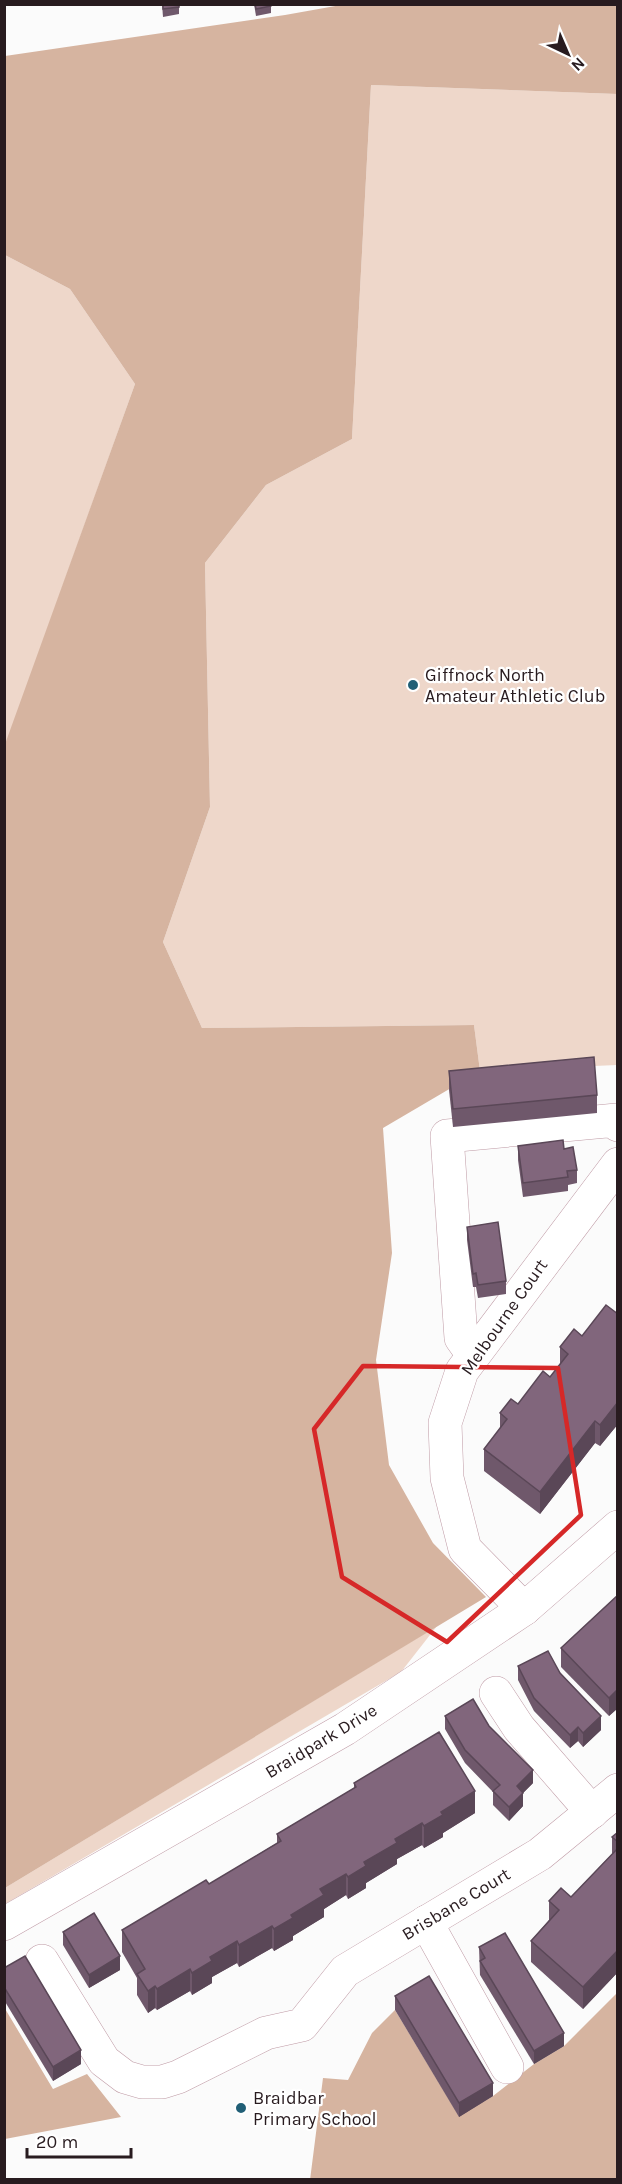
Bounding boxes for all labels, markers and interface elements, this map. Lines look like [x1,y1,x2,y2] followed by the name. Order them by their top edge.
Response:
[538,24,598,84] north arrow
[567,54,589,75] text: N
[425,664,605,707] place label: Giffnock North Amateur Athletic Club
[406,678,420,692] marker: Giffnock North Amateur Athletic Club
[456,1254,552,1379] street label: Melbourne Court
[261,1699,381,1783] street label: Braidpark Drive
[398,1863,514,1945] street label: Brisbane Court
[253,2087,377,2130] place label: Braidbar Primary School
[234,2101,248,2115] marker: Braidbar Primary School
[27,2121,130,2159] scale bar
[36,2131,78,2153] text: 20 m

